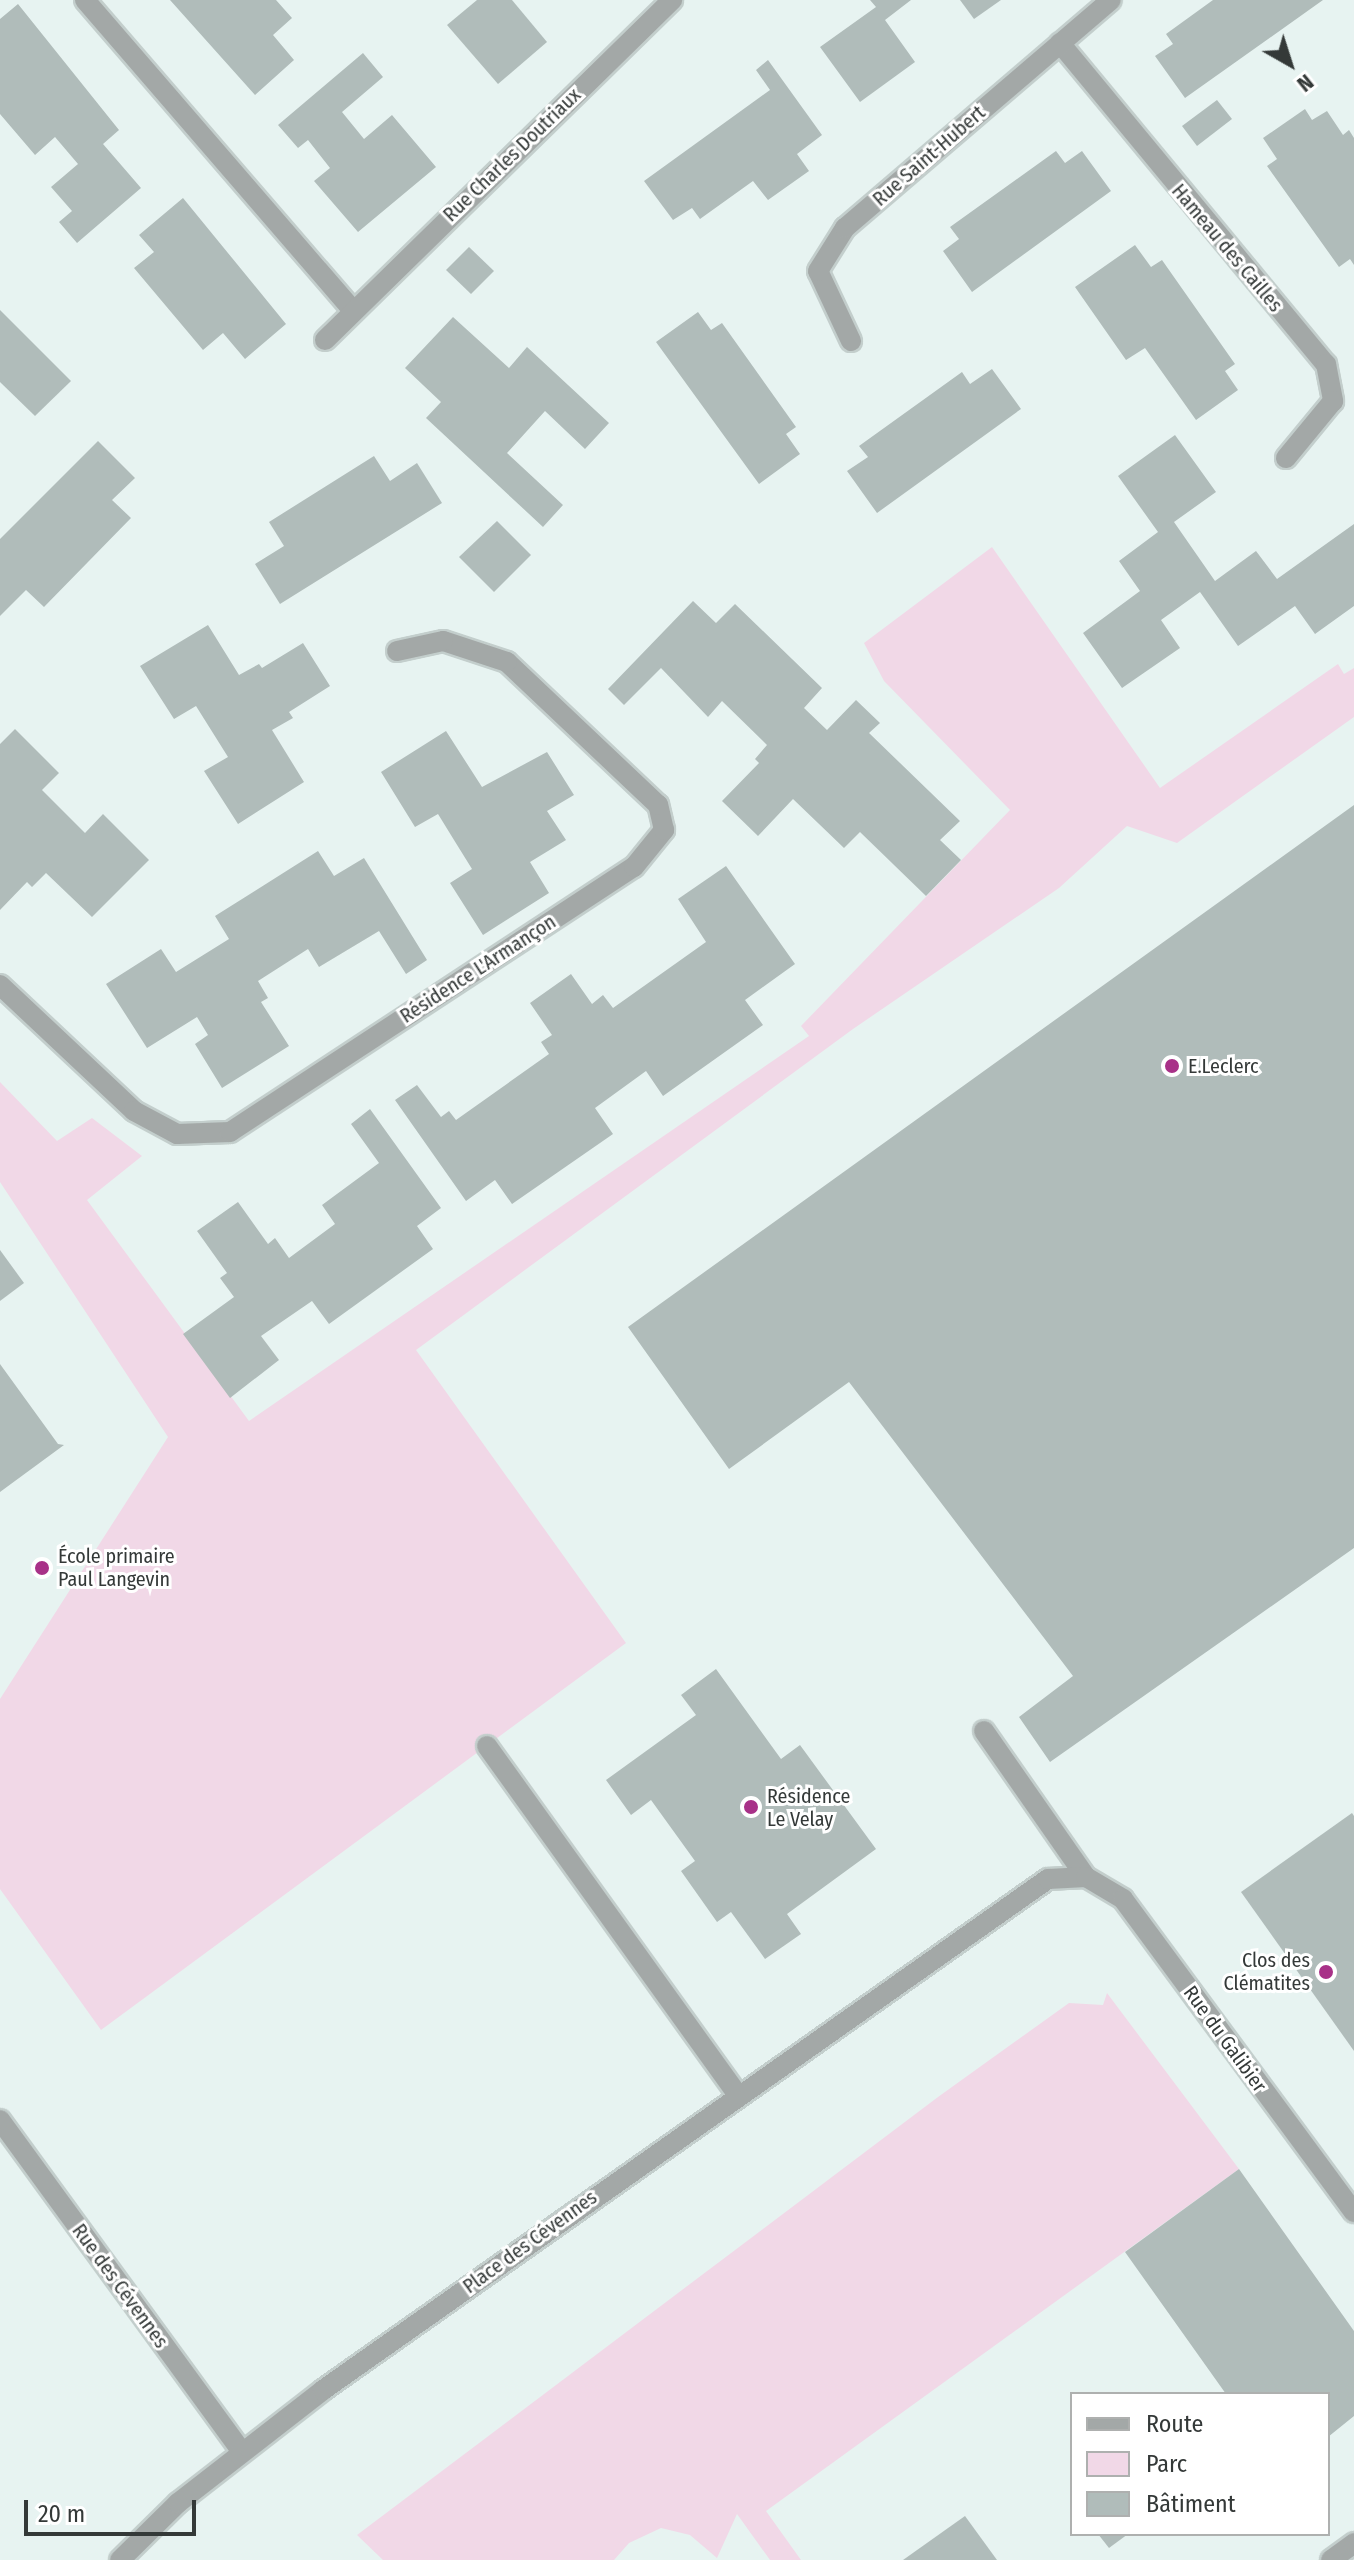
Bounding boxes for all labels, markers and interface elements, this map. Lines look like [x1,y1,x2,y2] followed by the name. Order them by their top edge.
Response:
[1250,24,1330,104] north arrow
[1292,68,1319,98] text: N
[438,83,586,227] street label: Rue Charles Doutriaux
[868,101,990,211] street label: Rue Saint-Hubert
[1167,179,1287,317] street label: Hameau des Cailles
[396,910,560,1028] street label: Résidence L'Armançon
[1188,1054,1259,1078] place label: E.Leclerc
[1163,1057,1181,1075] marker: E.Leclerc
[58,1544,175,1591] place label: École primaire Paul Langevin
[33,1559,51,1577] marker: École primaire Paul Langevin
[767,1784,850,1831] place label: Résidence Le Velay
[742,1798,760,1816] marker: Résidence Le Velay
[1224,1948,1310,1995] place label: Clos des Clématites
[1317,1963,1335,1981] marker: Clos des Clématites
[1178,1981,1272,2097] street label: Rue du Galibier
[458,2185,602,2299] street label: Place des Cévennes
[67,2219,173,2353] street label: Rue des Cévennes
[1070,2392,1330,2536] legend
[1146,2410,1203,2438] text: Route
[1146,2450,1187,2478] text: Parc
[28,2484,200,2534] scale bar
[1146,2490,1236,2518] text: Bâtiment
[38,2500,85,2528] text: 20 m

